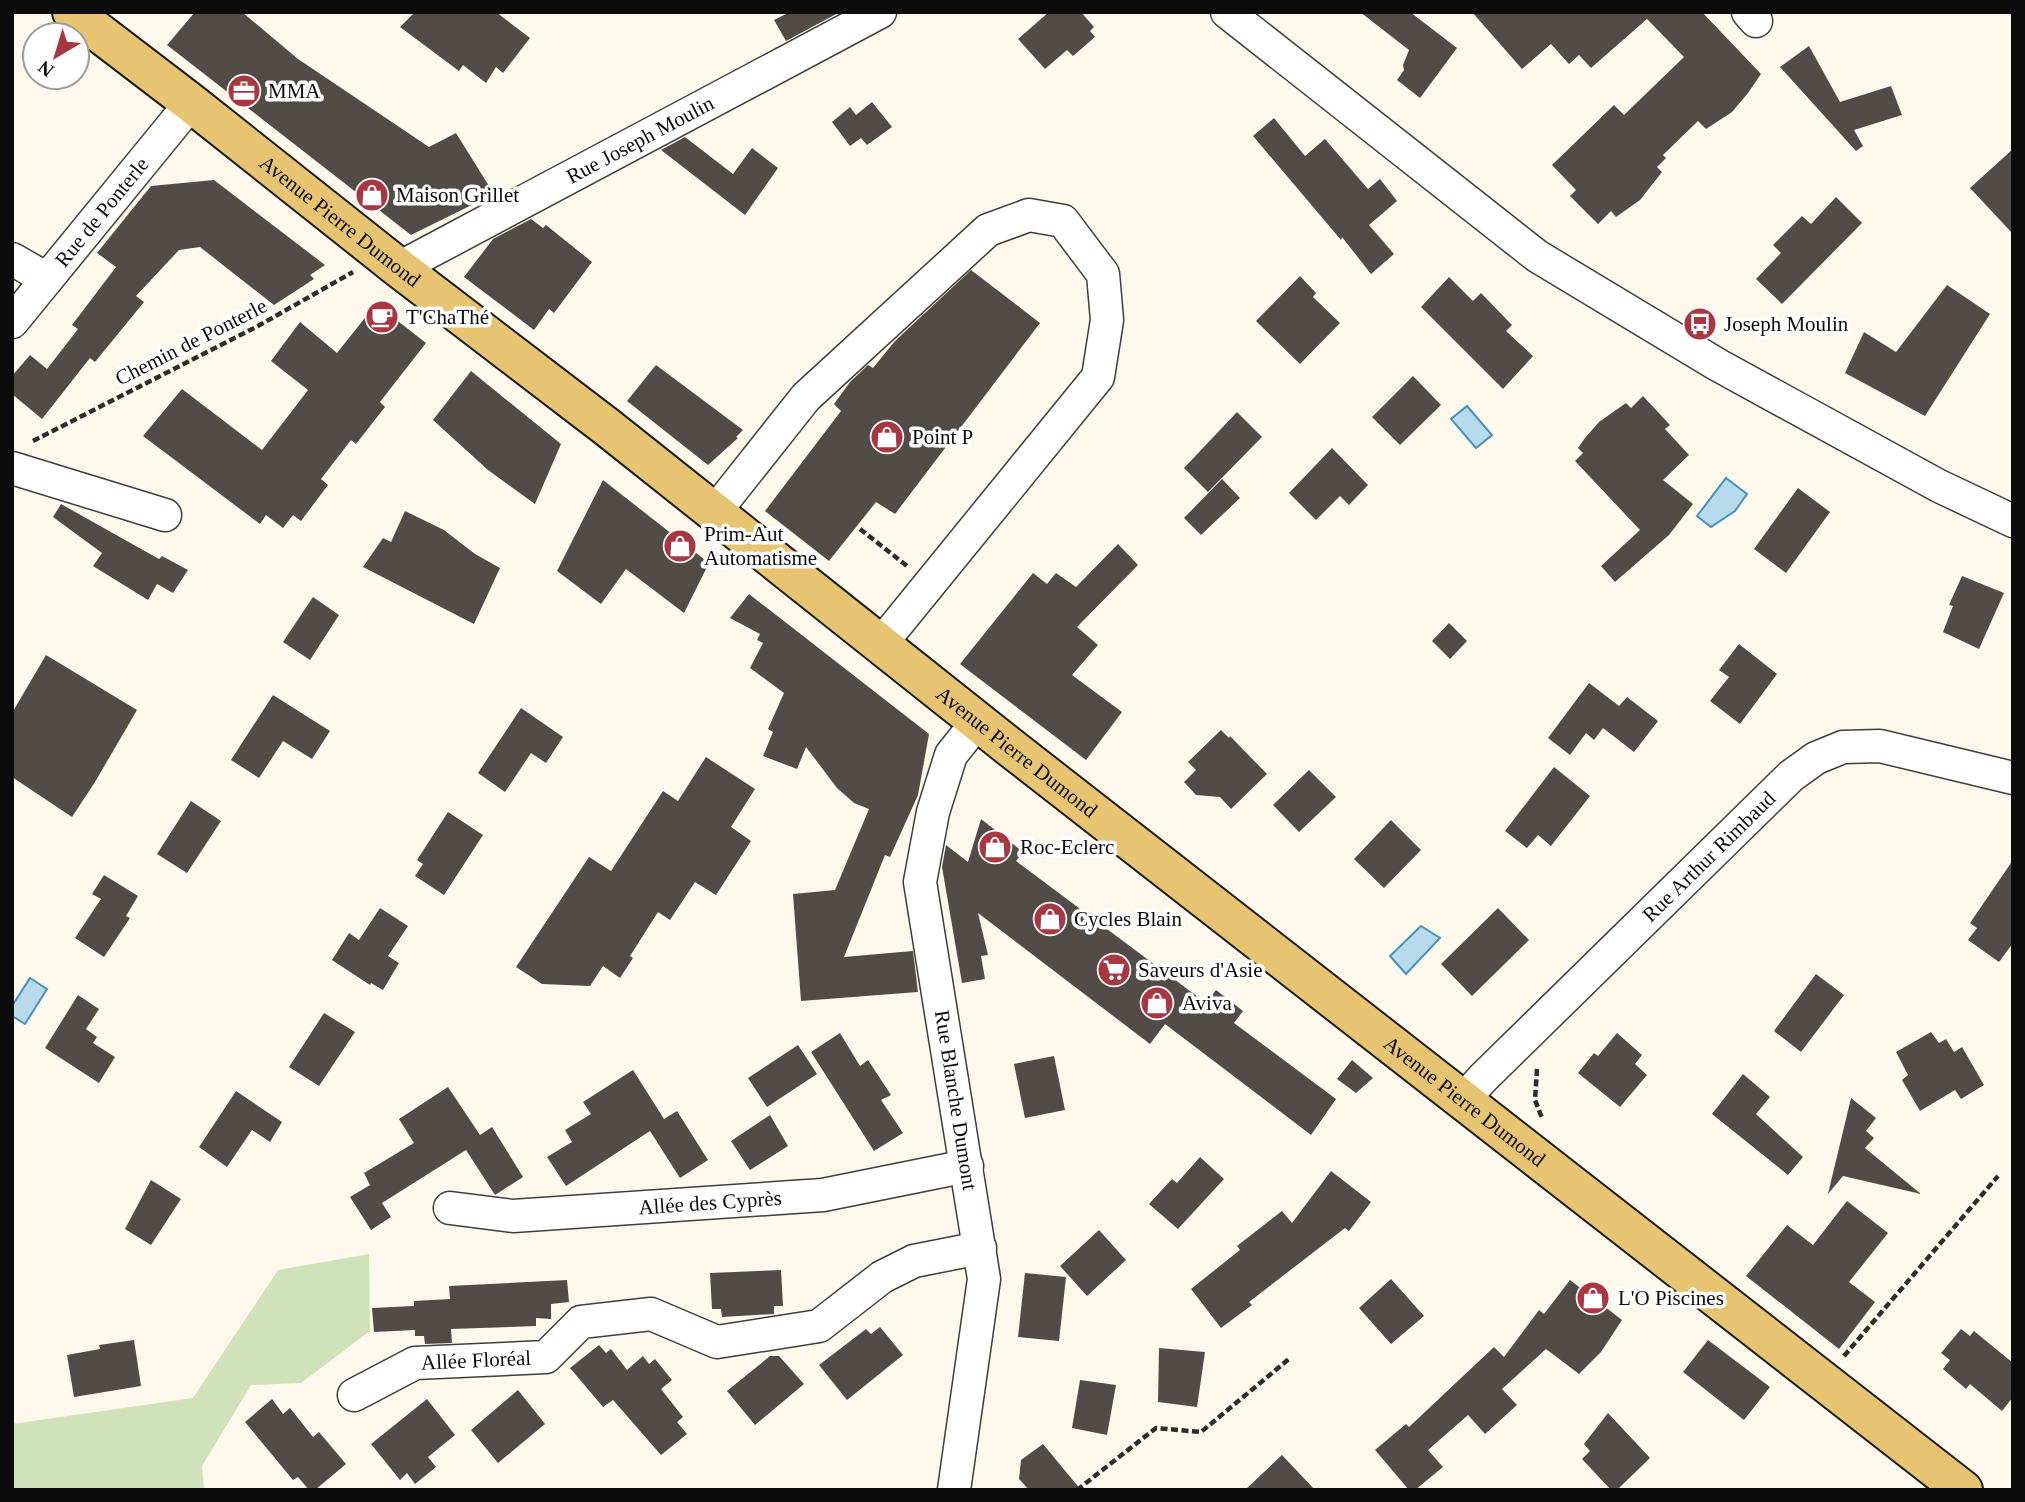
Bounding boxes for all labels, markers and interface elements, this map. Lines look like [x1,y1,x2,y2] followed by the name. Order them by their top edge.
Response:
[21,21,91,91] north arrow
[34,56,58,82] text: N
[225,72,263,110] office icon: MMA
[268,79,321,103] place label: MMA
[562,91,718,189] street label: Rue Joseph Moulin
[255,150,425,292] street label: Avenue Pierre Dumond
[50,153,154,272] street label: Rue de Ponterle
[353,176,391,214] shop icon: Maison Grillet
[396,183,519,207] place label: Maison Grillet
[111,293,271,391] street label: Chemin de Ponterle
[363,298,401,336] cafe icon: T'ChaThé
[406,305,489,329] place label: T'ChaThé
[1681,305,1719,343] bus stop icon: Joseph Moulin
[1724,312,1849,336] place label: Joseph Moulin
[868,418,906,456] shop icon: Point P
[912,425,973,449] place label: Point P
[704,522,817,570] place label: Prim-Aut Automatisme
[661,527,699,565] shop icon: Prim-Aut Automatisme
[931,681,1102,823] street label: Avenue Pierre Dumond
[1638,786,1781,927] street label: Rue Arthur Rimbaud
[976,828,1014,866] shop icon: Roc-Eclerc
[1020,835,1114,859] place label: Roc-Eclerc
[1031,900,1069,938] shop icon: Cycles Blain
[1074,907,1182,931] place label: Cycles Blain
[1095,951,1133,989] supermarket icon: Saveurs d'Asie
[1138,958,1263,982] place label: Saveurs d'Asie
[1138,984,1176,1022] shop icon: Aviva
[1182,991,1232,1015] place label: Aviva
[930,1008,982,1192] street label: Rue Blanche Dumont
[1379,1031,1550,1172] street label: Avenue Pierre Dumond
[638,1186,782,1219] street label: Allée des Cyprès
[1574,1279,1612,1317] shop icon: L'O Piscines
[1618,1286,1724,1310] place label: L'O Piscines
[420,1346,532,1375] street label: Allée Floréal

